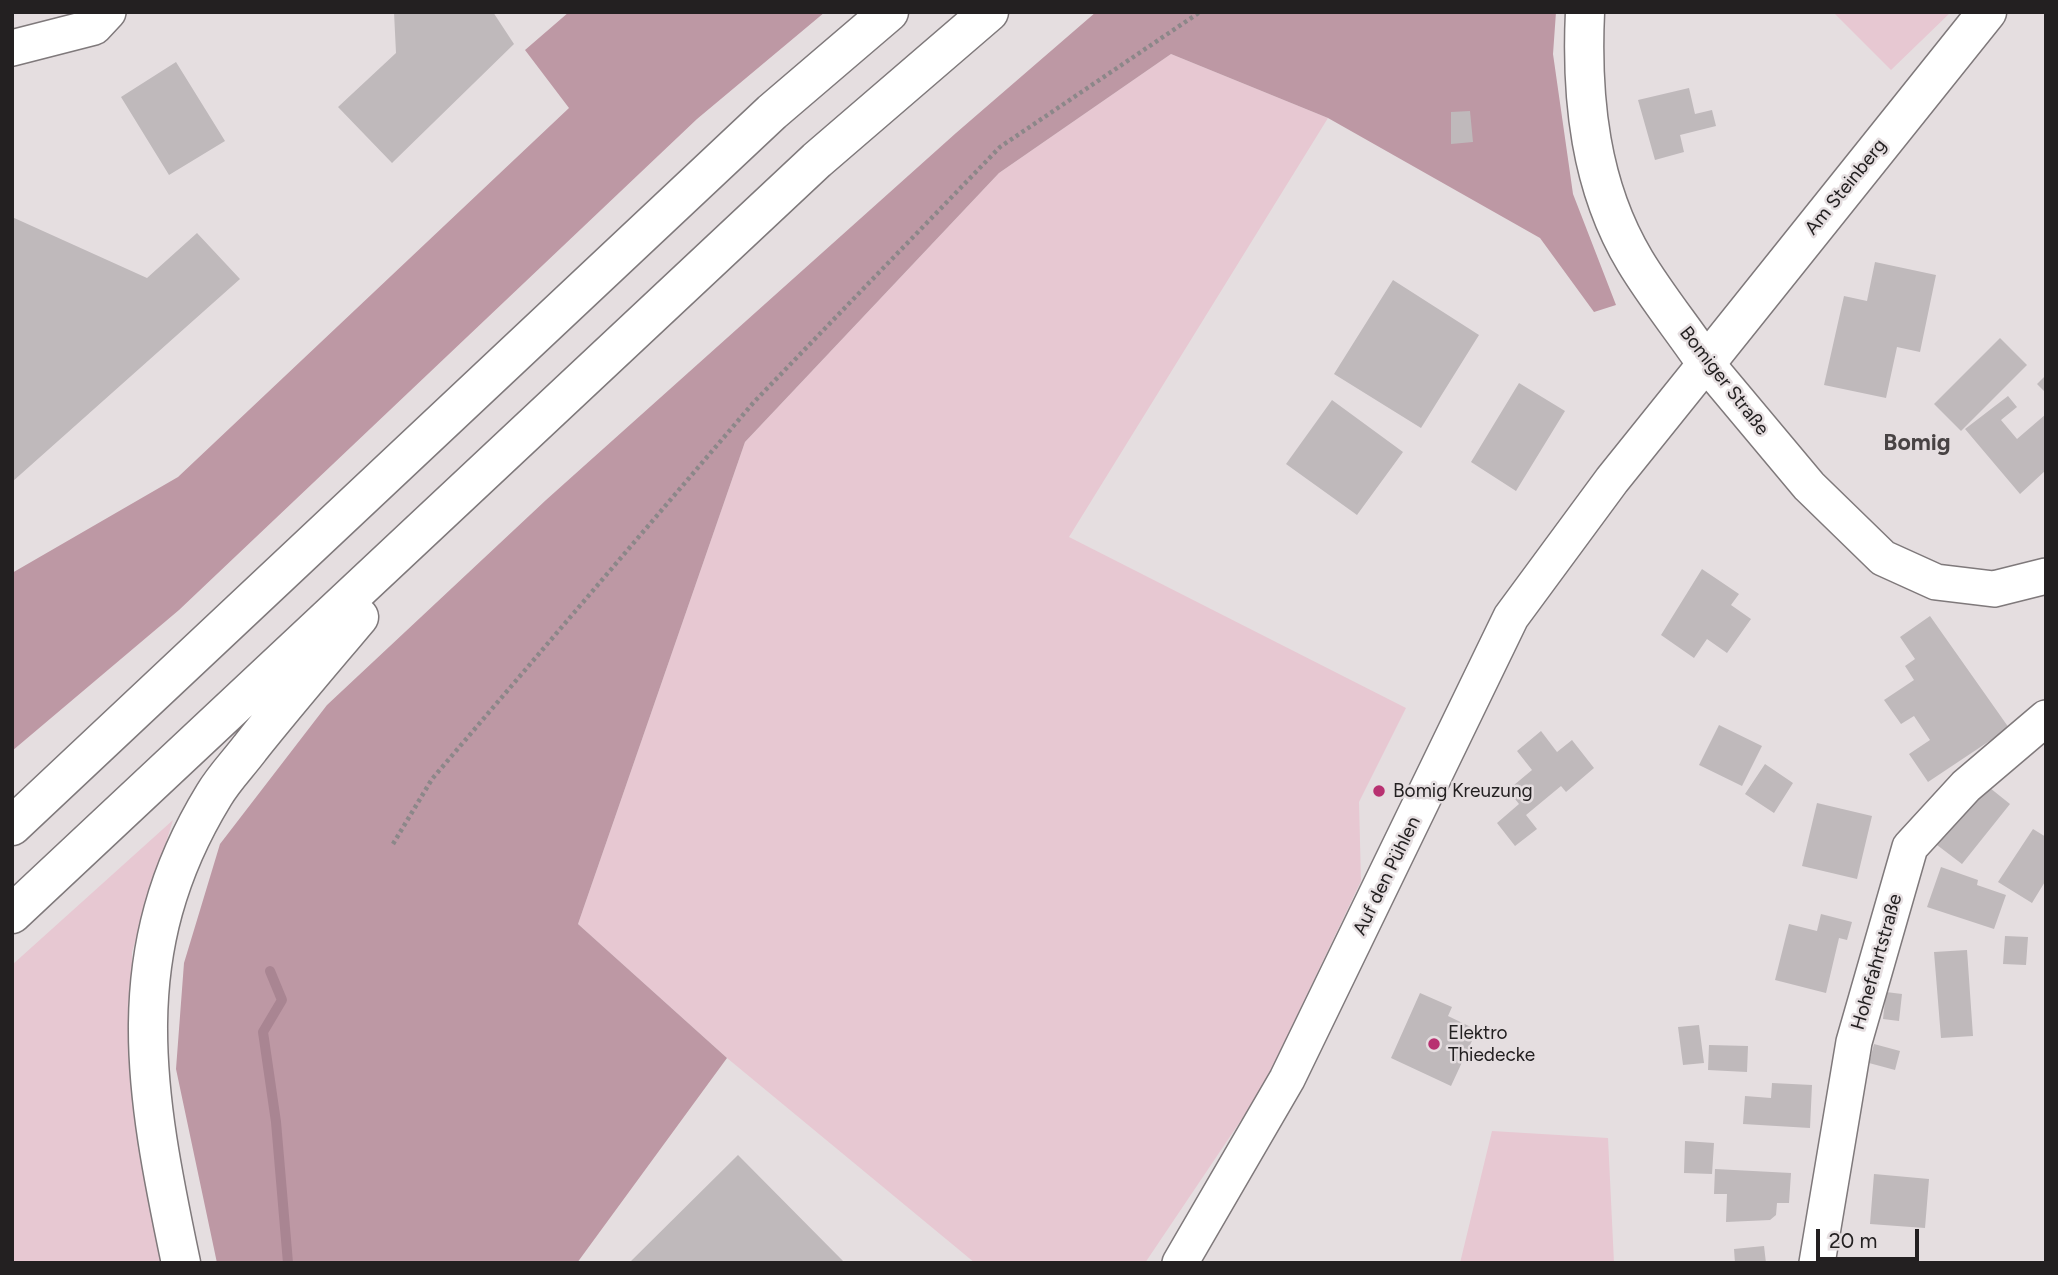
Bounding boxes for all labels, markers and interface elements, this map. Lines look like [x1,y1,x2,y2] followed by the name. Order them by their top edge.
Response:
[1800,134,1892,240] street label: Am Steinberg
[1674,322,1774,440] street label: Bomiger Straße
[1883,429,1951,457] district label: Bomig
[1393,780,1533,802] place label: Bomig Kreuzung
[1371,783,1387,799] marker: Bomig Kreuzung
[1348,813,1426,939] street label: Auf den Pühlen
[1847,891,1907,1033] street label: Hohefahrtstraße
[1448,1022,1535,1066] place label: Elektro Thiedecke
[1426,1036,1442,1052] marker: Elektro Thiedecke
[1820,1216,1923,1260] scale bar
[1829,1228,1877,1253] text: 20 m

